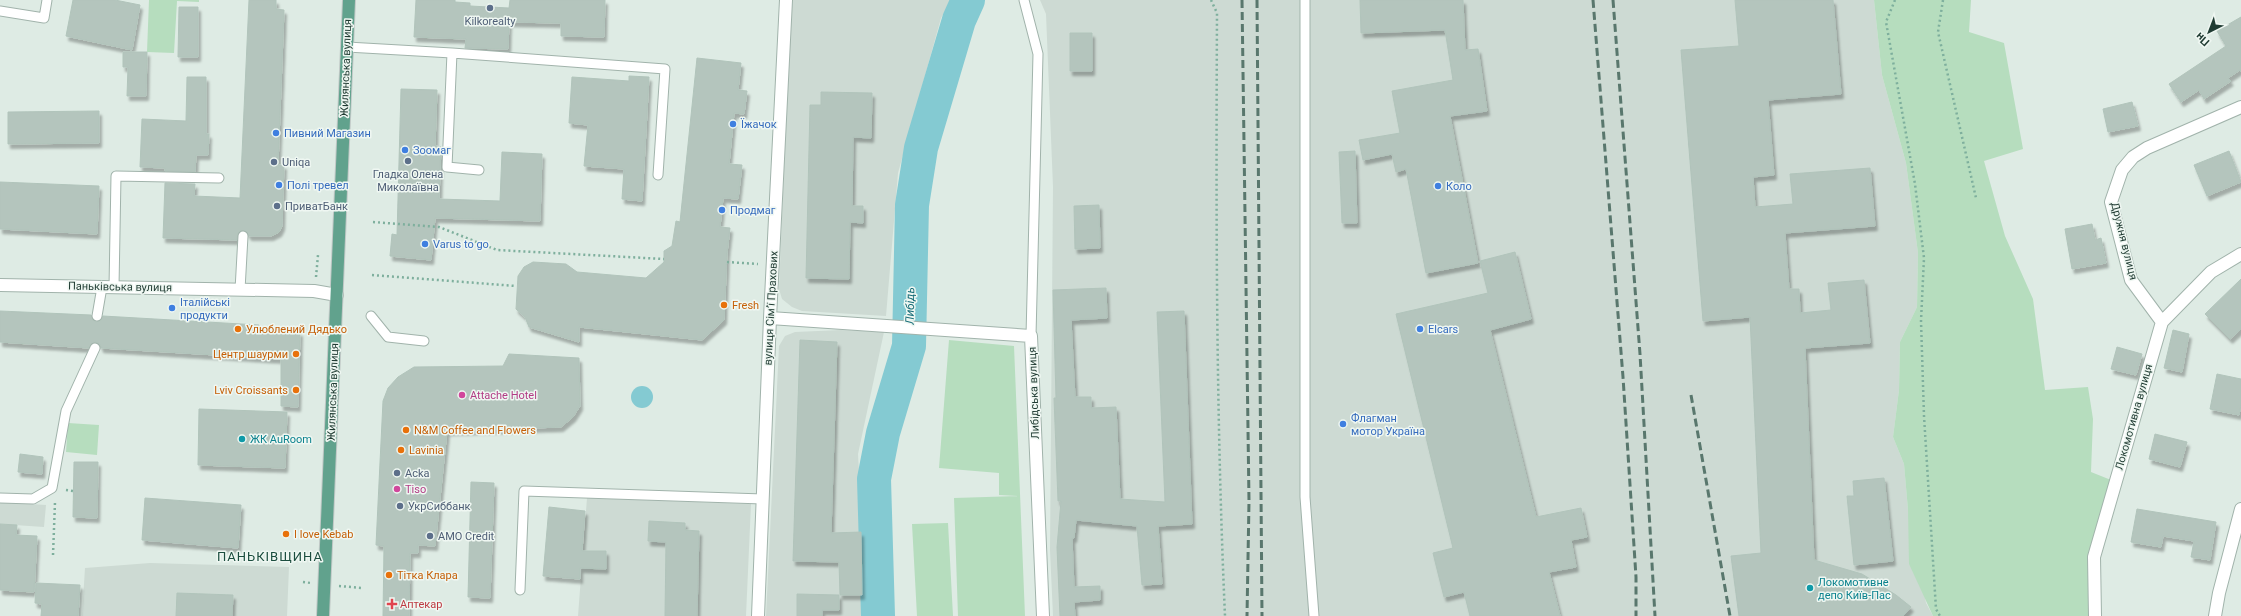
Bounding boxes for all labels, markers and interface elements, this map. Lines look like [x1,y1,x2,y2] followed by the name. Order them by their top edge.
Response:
[485,3,495,13] marker: Kilkorealty
[2189,12,2229,52] north arrow
[464,15,516,28] place label: Kilkorealty
[338,19,354,117] street label: Жилянська вулиця
[2193,30,2212,49] text: Пн
[740,118,777,131] place label: Їжачок
[728,119,738,129] marker: Їжачок
[284,127,371,140] place label: Пивний Магазин
[271,128,281,138] marker: Пивний Магазин
[413,144,451,157] place label: Зоомаг
[400,145,410,155] marker: Зоомаг
[282,156,310,169] place label: Uniqa
[403,156,413,166] marker: Гладка Олена Миколаївна
[269,157,279,167] marker: Uniqa
[373,168,443,194] place label: Гладка Олена Миколаївна
[287,179,349,192] place label: Полі тревел
[274,180,284,190] marker: Полі тревел
[1446,180,1472,193] place label: Коло
[1433,181,1443,191] marker: Коло
[285,200,348,213] place label: ПриватБанк
[272,201,282,211] marker: ПриватБанк
[2108,201,2140,281] street label: Дружня вулиця
[730,204,776,217] place label: Продмаг
[717,205,727,215] marker: Продмаг
[433,238,489,251] place label: Varus to go
[420,239,430,249] marker: Varus to go
[762,250,781,366] street label: вулиця Сімʼї Прахових
[68,280,172,294] street label: Паньківська вулиця
[903,287,917,326] water label: Либідь
[180,296,230,322] place label: Італійські продукти
[732,299,759,312] place label: Fresh
[719,300,729,310] marker: Fresh
[167,303,177,313] marker: Італійські продукти
[246,323,347,336] place label: Улюблений Дядько
[1428,323,1458,336] place label: Elcars
[233,324,243,334] marker: Улюблений Дядько
[1415,324,1425,334] marker: Elcars
[325,343,341,441] street label: Жилянська вулиця
[1026,347,1042,439] street label: Либідська вулиця
[213,348,288,361] place label: Центр шаурми
[291,349,301,359] marker: Центр шаурми
[2113,362,2155,472] street label: Локомотивна вулиця
[214,384,288,397] place label: Lviv Croissants
[291,385,301,395] marker: Lviv Croissants
[470,389,537,402] place label: Attache Hotel
[457,390,467,400] marker: Attache Hotel
[1351,412,1425,438] place label: Флагман мотор Україна
[1338,419,1348,429] marker: Флагман мотор Україна
[414,424,536,437] place label: N&M Coffee and Flowers
[401,425,411,435] marker: N&M Coffee and Flowers
[250,433,312,446] place label: ЖК AuRoom
[237,434,247,444] marker: ЖК AuRoom
[409,444,444,457] place label: Lavinia
[396,445,406,455] marker: Lavinia
[405,467,430,480] place label: Acka
[392,468,402,478] marker: Acka
[405,483,426,496] place label: Tiso
[392,484,402,494] marker: Tiso
[408,500,470,513] place label: УкрСиббанк
[395,501,405,511] marker: УкрСиббанк
[294,528,353,541] place label: I love Kebab
[281,529,291,539] marker: I love Kebab
[438,530,495,543] place label: AMO Credit
[425,531,435,541] marker: AMO Credit
[217,549,323,564] district label: ПАНЬКІВЩИНА
[397,569,458,582] place label: Тітка Клара
[384,570,394,580] marker: Тітка Клара
[1818,576,1891,602] place label: Локомотивне депо Київ-Пас
[1805,583,1815,593] marker: Локомотивне депо Київ-Пас
[400,598,442,611] place label: Аптекар
[387,599,397,609] marker: Аптекар

